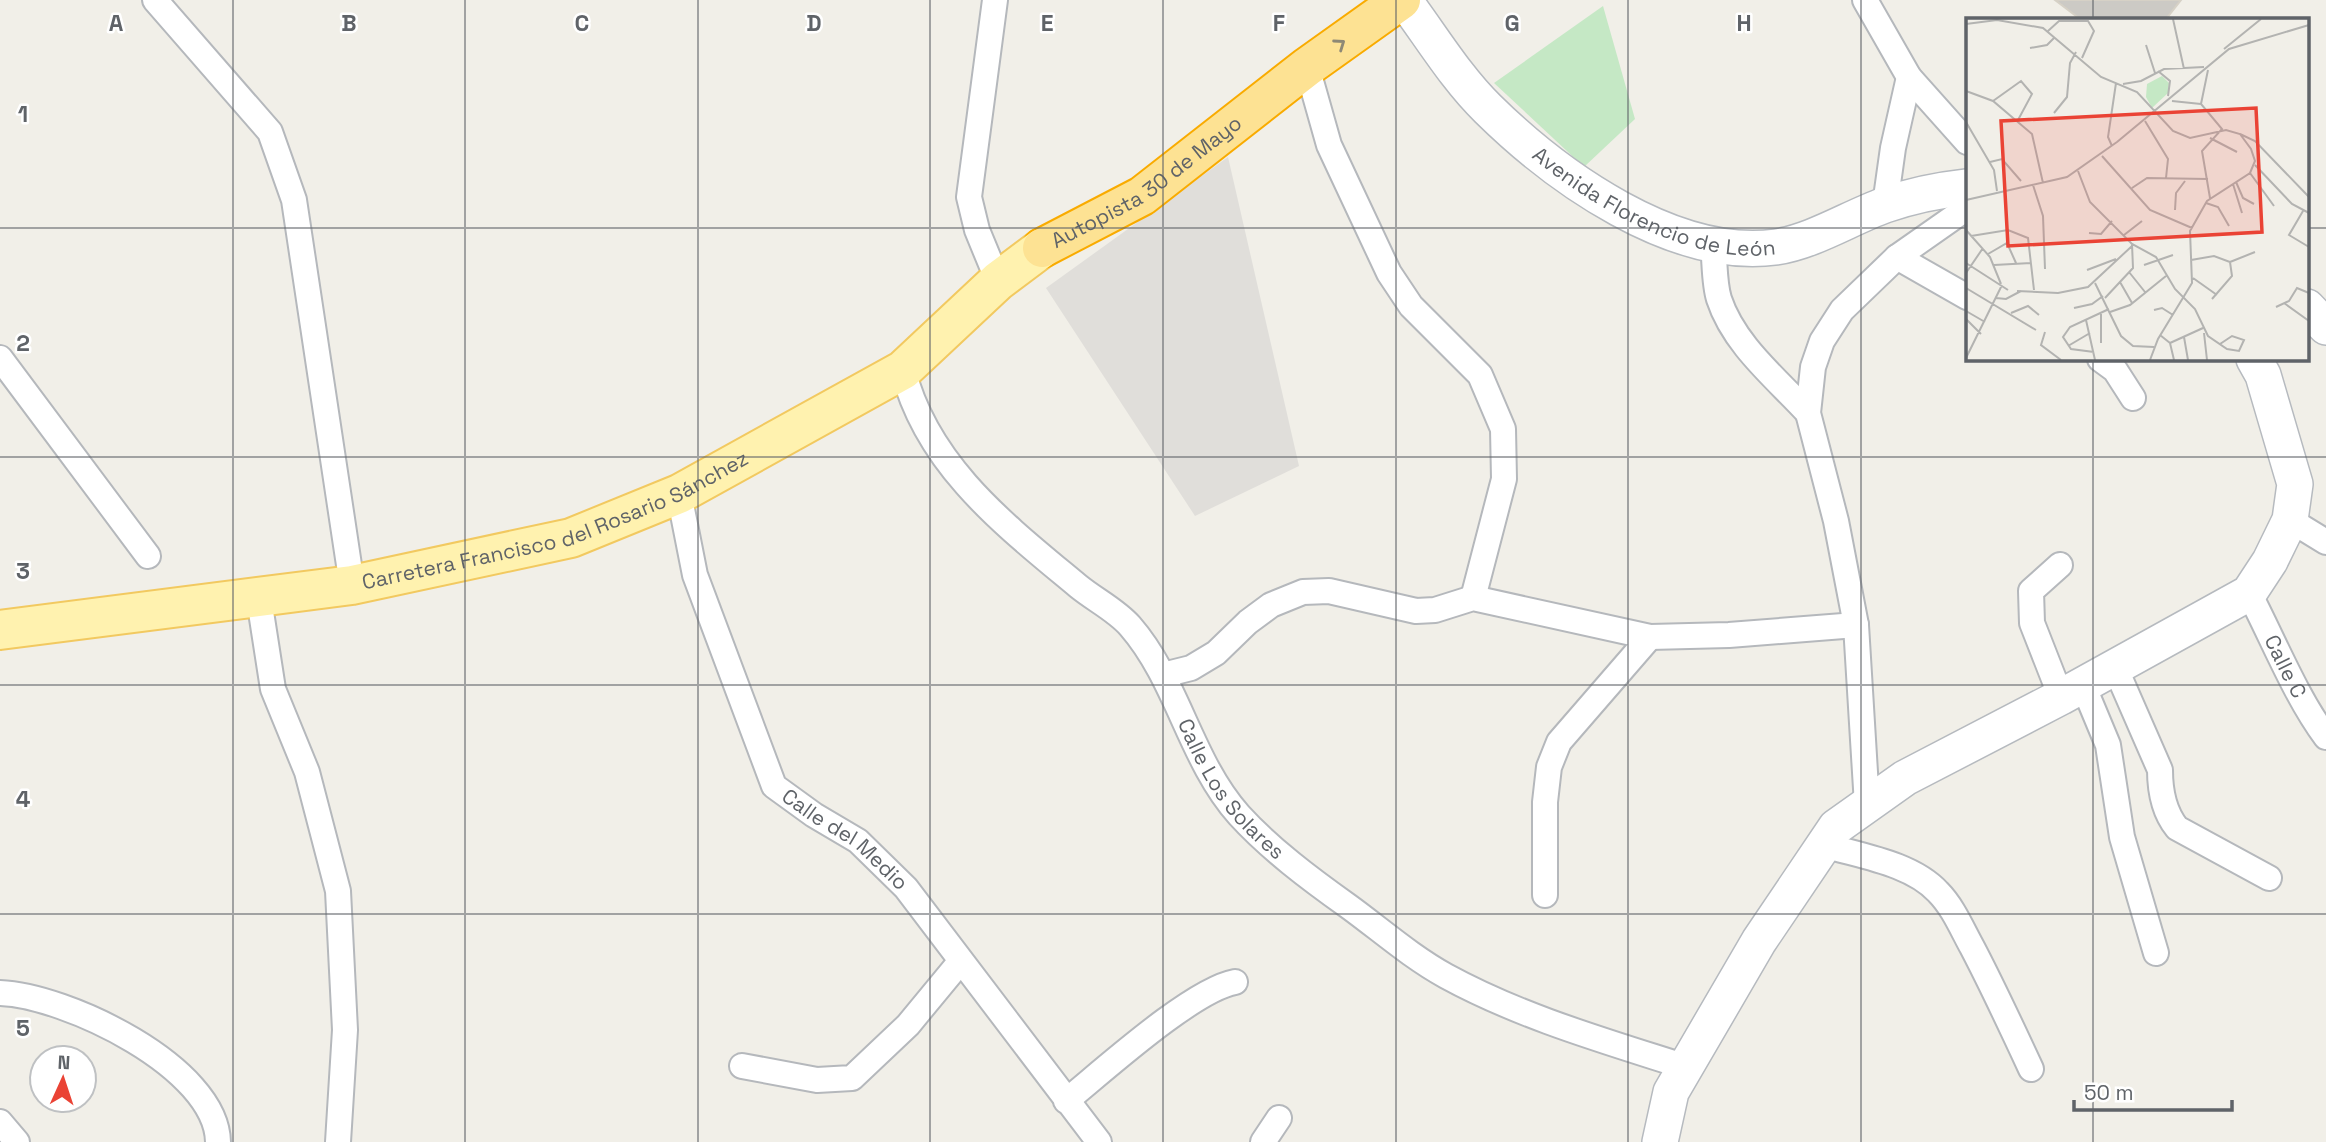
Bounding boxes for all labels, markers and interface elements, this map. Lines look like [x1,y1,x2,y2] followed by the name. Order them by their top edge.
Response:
[109,8,124,38] text: A
[341,8,357,38] text: B
[575,8,589,38] text: C
[806,8,822,38] text: D
[1041,8,1053,38] text: E
[1273,8,1285,38] text: F
[1504,8,1520,38] text: G
[1736,8,1752,38] text: H
[1966,18,2308,360] inset map
[1332,39,1345,52] one-way arrow
[18,99,28,129] text: 1
[1046,109,1247,254] street label: Autopista 30 de Mayo
[1527,141,1777,262] street label: Avenida Florencio de León
[16,328,30,358] text: 2
[359,444,753,595] street label: Carretera Francisco del Rosario Sánchez
[16,556,30,586] text: 3
[2259,630,2313,703] street label: Calle C
[1172,714,1290,865] street label: Calle Los Solares
[777,782,914,896] street label: Calle del Medio
[16,784,31,814] text: 4
[16,1013,30,1043] text: 5
[28,1044,98,1114] north arrow
[57,1050,71,1075] text: N
[2074,1068,2232,1112] scale bar
[2084,1079,2134,1106] text: 50 m

